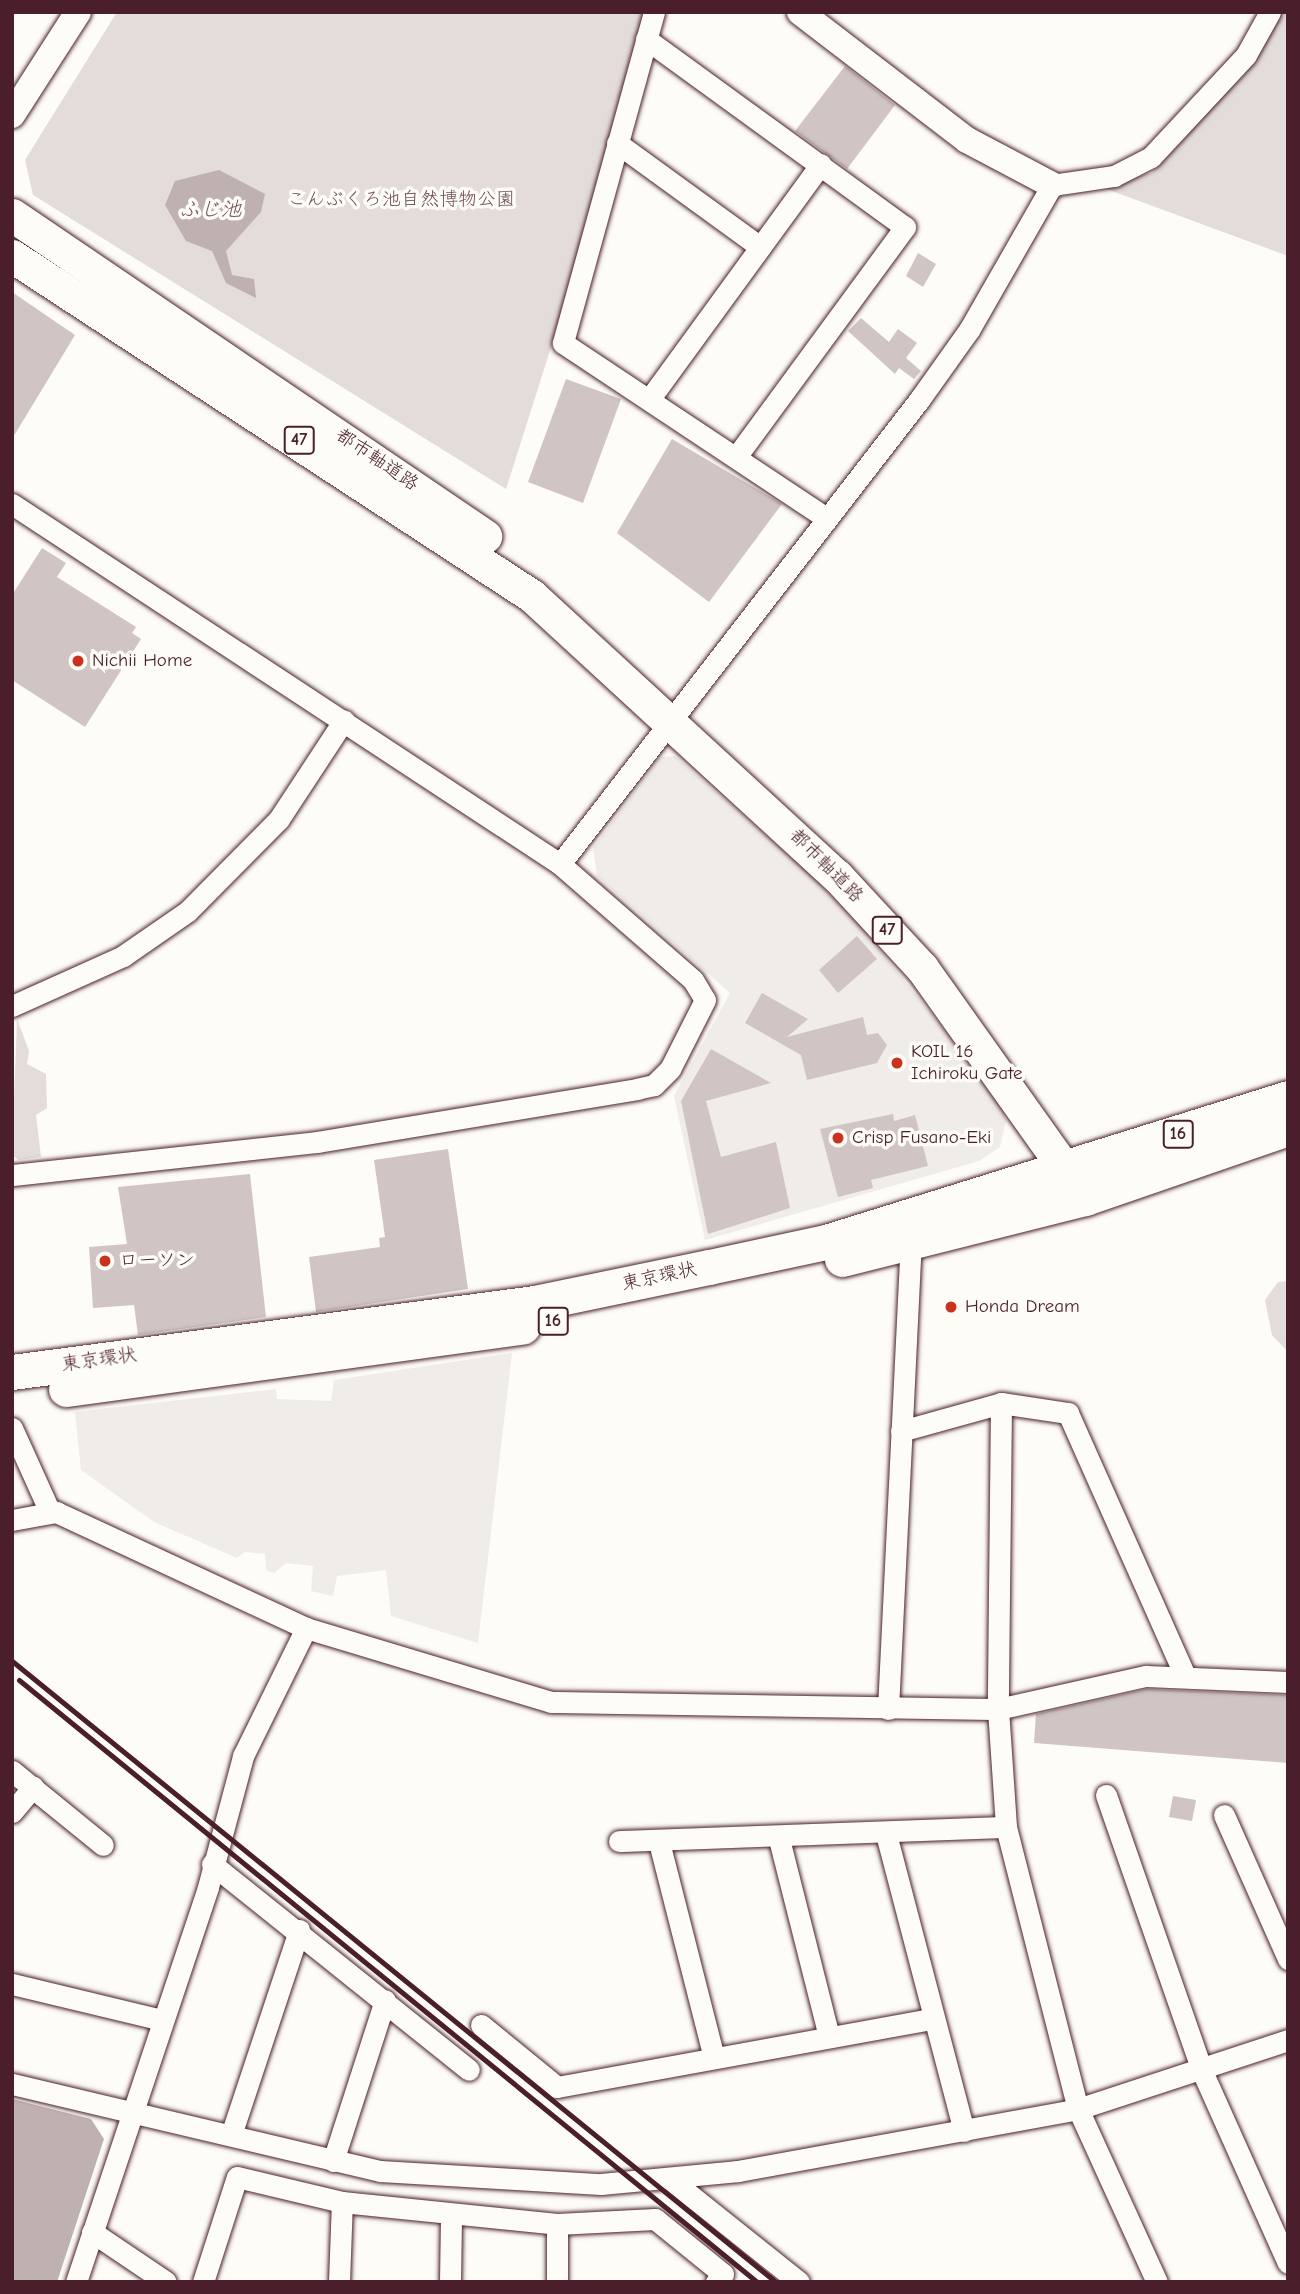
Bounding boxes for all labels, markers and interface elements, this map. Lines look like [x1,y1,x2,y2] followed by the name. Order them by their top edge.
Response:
[287,189,515,211] park label: こんぶくろ池自然博物公園
[179,196,241,222] water label: ふじ池
[331,424,423,496] street label: 都市軸道路
[283,426,315,454] road number: 47
[92,650,192,672] place label: Nichii Home
[70,653,86,669] marker: Nichii Home
[784,824,868,908] street label: 都市軸道路
[871,916,903,945] road number: 47
[911,1041,1022,1085] place label: KOIL 16 Ichiroku Gate
[889,1055,905,1071] marker: KOIL 16 Ichiroku Gate
[1162,1120,1194,1148] road number: 16
[852,1127,991,1149] place label: Crisp Fusano-Eki
[830,1130,846,1146] marker: Crisp Fusano-Eki
[119,1250,195,1272] place label: ローソン
[97,1253,113,1269] marker: ローソン
[619,1258,699,1296] street label: 東京環状
[965,1296,1080,1318] place label: Honda Dream
[943,1299,959,1315] marker: Honda Dream
[537,1306,569,1336] road number: 16
[60,1343,138,1377] street label: 東京環状

